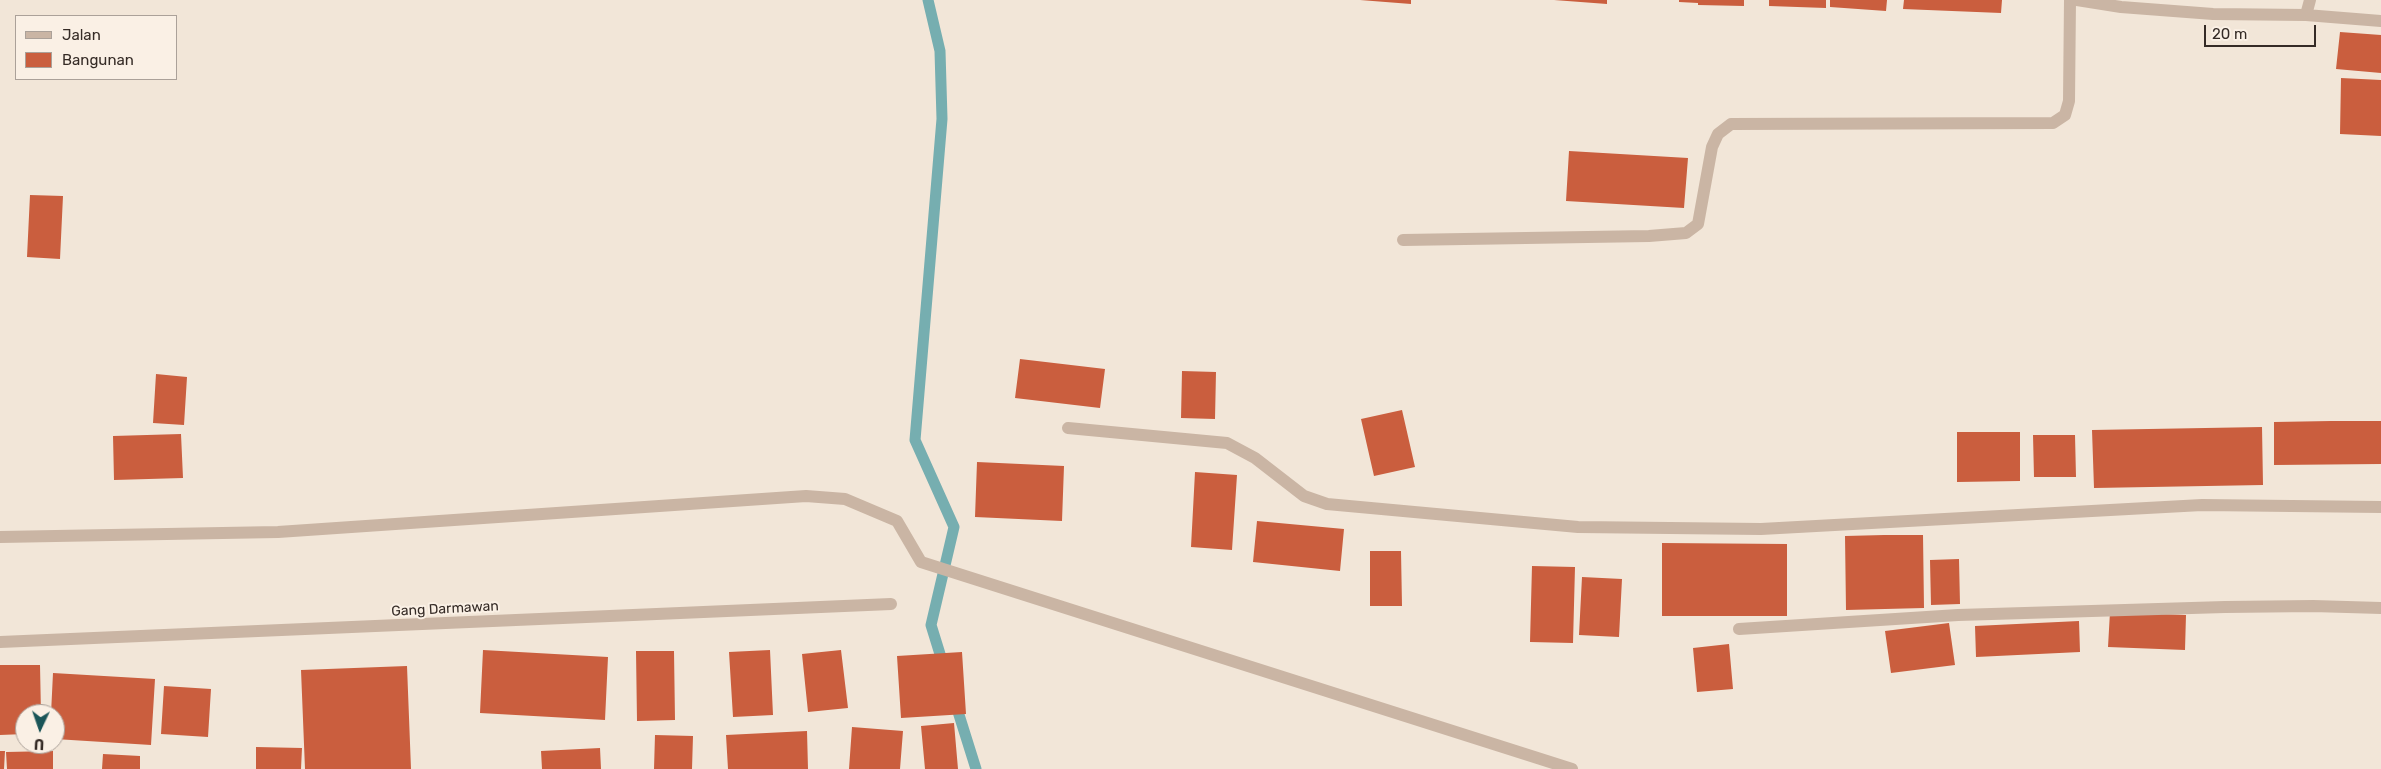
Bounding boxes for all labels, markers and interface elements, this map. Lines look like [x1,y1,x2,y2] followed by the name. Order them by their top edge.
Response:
[15,15,178,80] legend
[2206,15,2318,47] scale bar
[2212,25,2247,43] text: 20 m
[62,26,101,44] text: Jalan
[62,51,134,69] text: Bangunan
[391,598,499,620] street label: Gang Darmawan
[15,704,65,754] north arrow
[34,735,45,752] text: U

